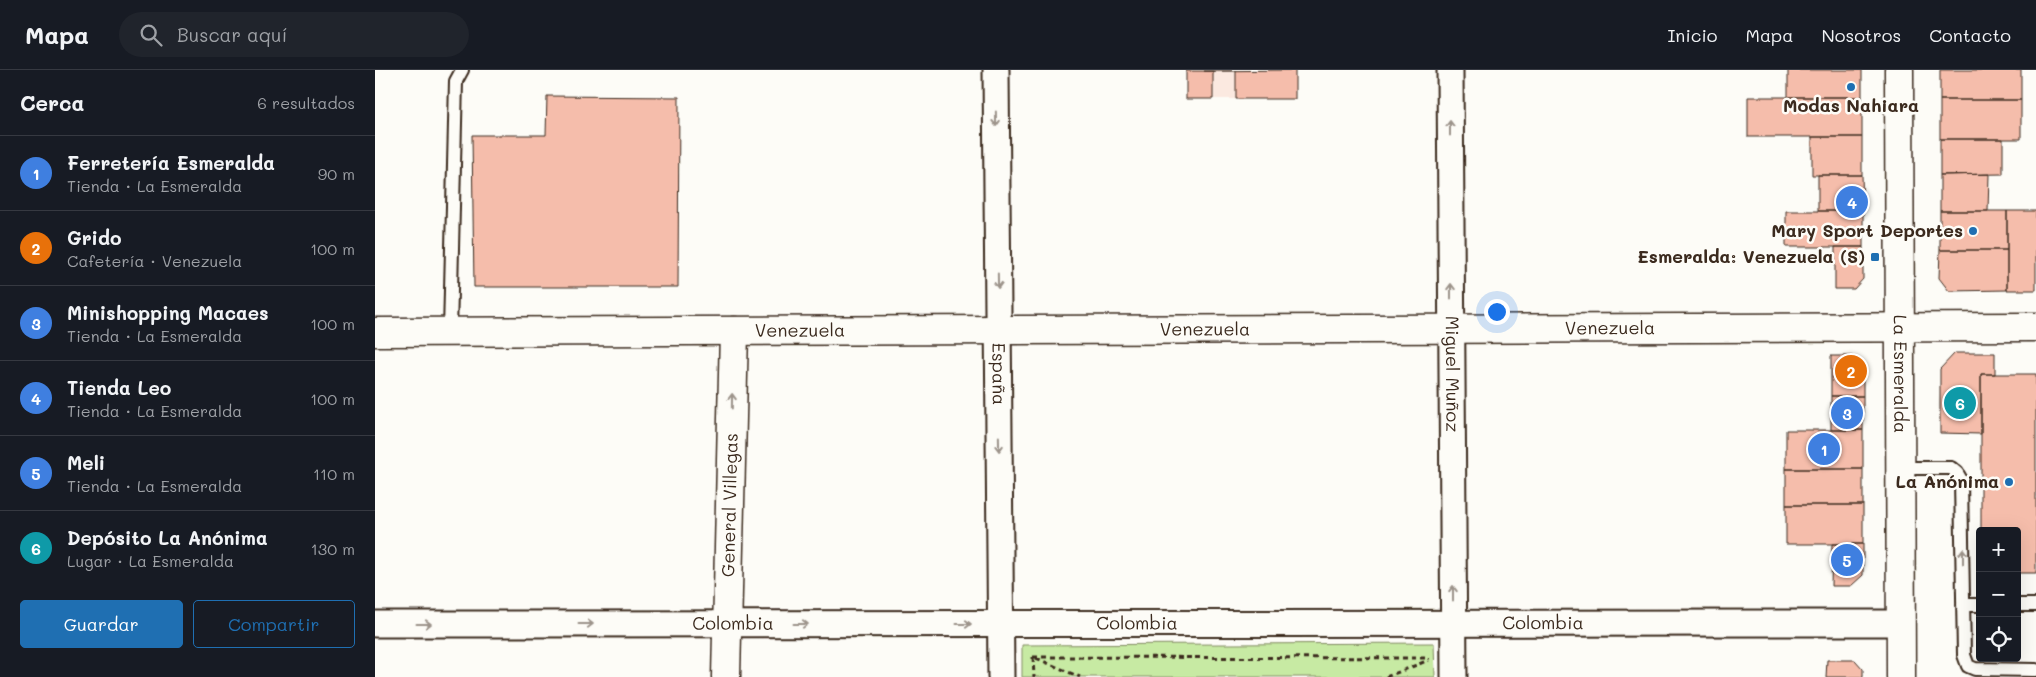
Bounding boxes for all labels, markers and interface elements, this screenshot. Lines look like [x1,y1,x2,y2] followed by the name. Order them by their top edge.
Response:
[119,12,469,57] search box
[25,19,89,50] text: Mapa
[137,21,165,49] icon: search
[177,22,287,47] text: Buscar aquí
[1667,23,1718,47] text: Inicio
[1746,23,1793,47] text: Mapa
[1821,23,1901,47] text: Nosotros
[1929,23,2011,47] text: Contacto
[1845,81,1857,93] marker: Modas Nahiara
[20,89,85,116] text: Cerca
[257,92,355,113] text: 6 resultados
[1783,93,1919,117] place label: Modas Nahiara
[991,110,1001,126] one-way arrow
[1445,121,1455,137] one-way arrow
[67,150,275,175] text: Ferretería Esmeralda
[32,163,40,184] text: 1
[318,163,355,184] text: 90 m
[67,175,242,196] text: Tienda · La Esmeralda
[1836,183,1868,221] pin: 4
[1771,218,1963,242] place label: Mary Sport Deportes
[67,225,122,250] text: Grido
[1967,225,1979,237] marker: Mary Sport Deportes
[32,238,40,259] text: 2
[310,238,355,259] text: 100 m
[1637,244,1865,268] place label: Esmeralda: Venezuela (S)
[67,250,242,271] text: Cafetería · Venezuela
[1869,251,1881,263] marker: Esmeralda: Venezuela (S)
[993,272,1003,289] one-way arrow
[1446,283,1456,300] one-way arrow
[1484,299,1510,325] your location
[67,300,269,325] text: Minishopping Macaes
[31,313,41,334] text: 3
[310,313,355,334] text: 100 m
[1565,315,1655,339] street label: Venezuela
[1889,315,1913,433] street label: La Esmeralda
[1160,316,1250,341] street label: Venezuela
[1441,316,1465,432] street label: Miguel Muñoz
[755,318,845,342] street label: Venezuela
[67,325,242,346] text: Tienda · La Esmeralda
[987,343,1012,405] street label: España
[1835,352,1867,390] pin: 2
[67,375,171,400] text: Tienda Leo
[1944,384,1976,422] pin: 6
[31,388,41,409] text: 4
[310,388,355,409] text: 100 m
[728,393,737,409] one-way arrow
[1831,394,1863,432] pin: 3
[67,400,242,421] text: Tienda · La Esmeralda
[1808,430,1840,468] pin: 1
[715,433,743,577] street label: General Villegas
[995,435,1004,451] one-way arrow
[67,450,105,475] text: Meli
[31,463,41,484] text: 5
[313,463,355,484] text: 110 m
[1895,469,1999,493] place label: La Anónima
[67,475,242,496] text: Tienda · La Esmeralda
[2003,476,2015,488] marker: La Anónima
[67,525,268,550] text: Depósito La Anónima
[1976,527,2021,662] map controls
[1976,527,2021,572] button: +
[31,538,41,559] text: 6
[311,538,355,559] text: 130 m
[1831,541,1863,579] pin: 5
[1958,548,1968,564] one-way arrow
[67,550,234,571] text: Lugar · La Esmeralda
[1976,572,2021,617] button: −
[1448,586,1458,602] one-way arrow
[20,600,183,648] button: Guardar
[193,600,355,648] button: Compartir
[1096,610,1178,635] street label: Colombia
[1502,610,1584,634] street label: Colombia
[692,611,774,635] street label: Colombia
[1976,617,2021,662] button: locate
[415,619,431,629] one-way arrow
[578,619,594,629] one-way arrow
[792,619,809,629] one-way arrow
[955,619,971,629] one-way arrow

